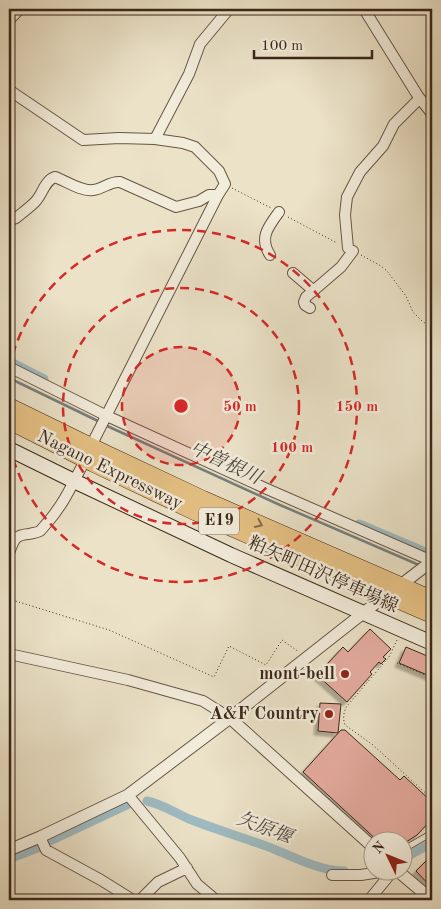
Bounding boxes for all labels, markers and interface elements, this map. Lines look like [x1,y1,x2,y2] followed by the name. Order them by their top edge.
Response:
[254,28,371,60] scale bar
[261,39,303,54] text: 100 m
[172,397,190,415] centre of rings
[223,400,257,415] text: 50 m
[336,400,378,415] text: 150 m
[35,427,186,513] street label: Nagano Expressway
[187,438,266,490] water label: 中曽根川
[271,441,313,456] text: 100 m
[199,508,239,534] road number: E19
[254,518,263,529] one-way arrow
[245,532,401,616] street label: 粕矢町田沢停車場線
[259,665,335,683] place label: mont-bell
[339,668,351,680] marker: mont-bell
[210,705,319,723] place label: A&F Country
[323,708,335,720] marker: A&F Country
[234,808,298,849] water label: 矢原堰
[364,832,414,882] north arrow
[370,839,388,857] text: N

